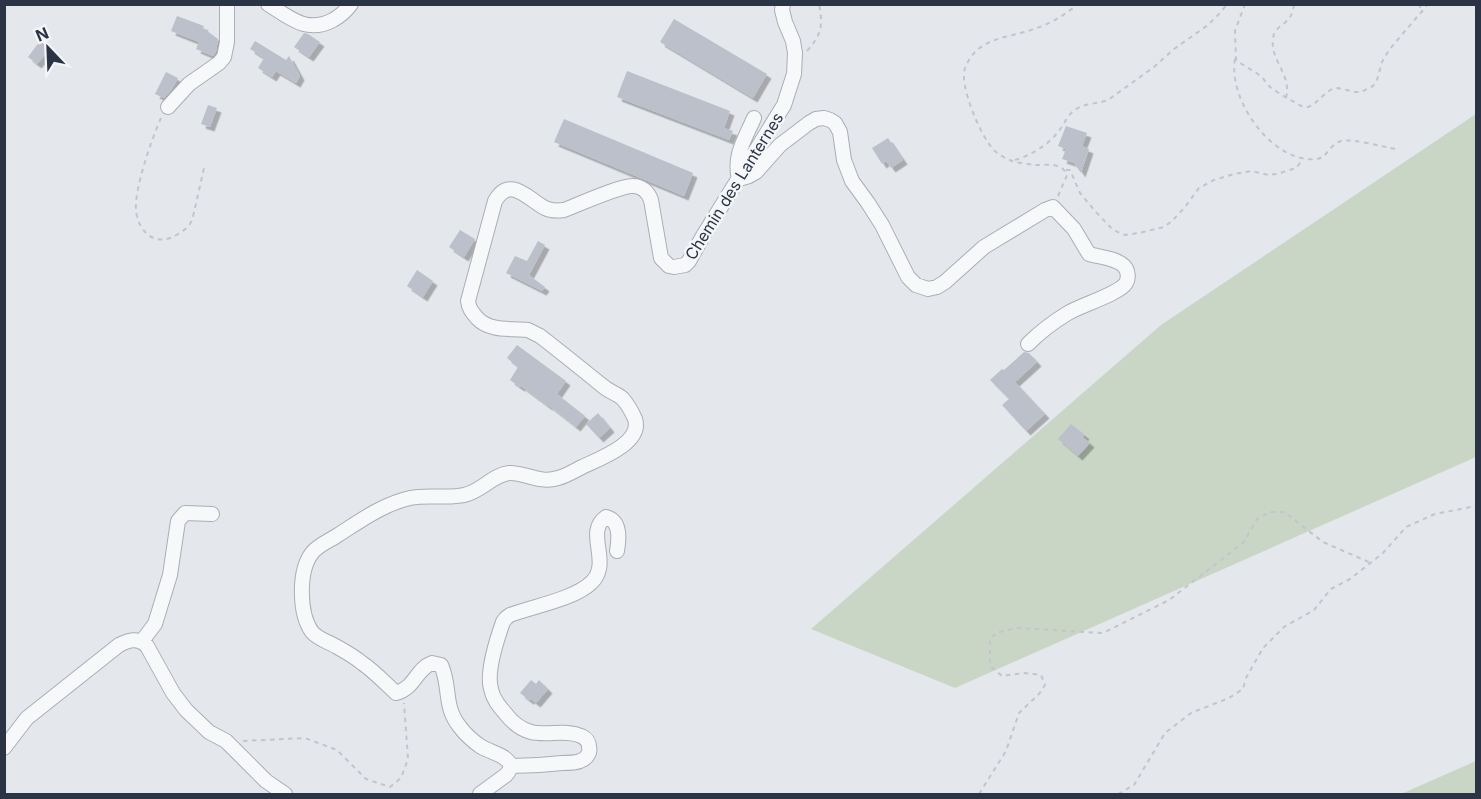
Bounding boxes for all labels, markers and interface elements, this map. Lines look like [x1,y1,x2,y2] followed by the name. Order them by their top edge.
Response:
[18,18,78,78] north arrow
[33,23,52,46] text: N
[681,109,787,263] street label: Chemin des Lanternes

